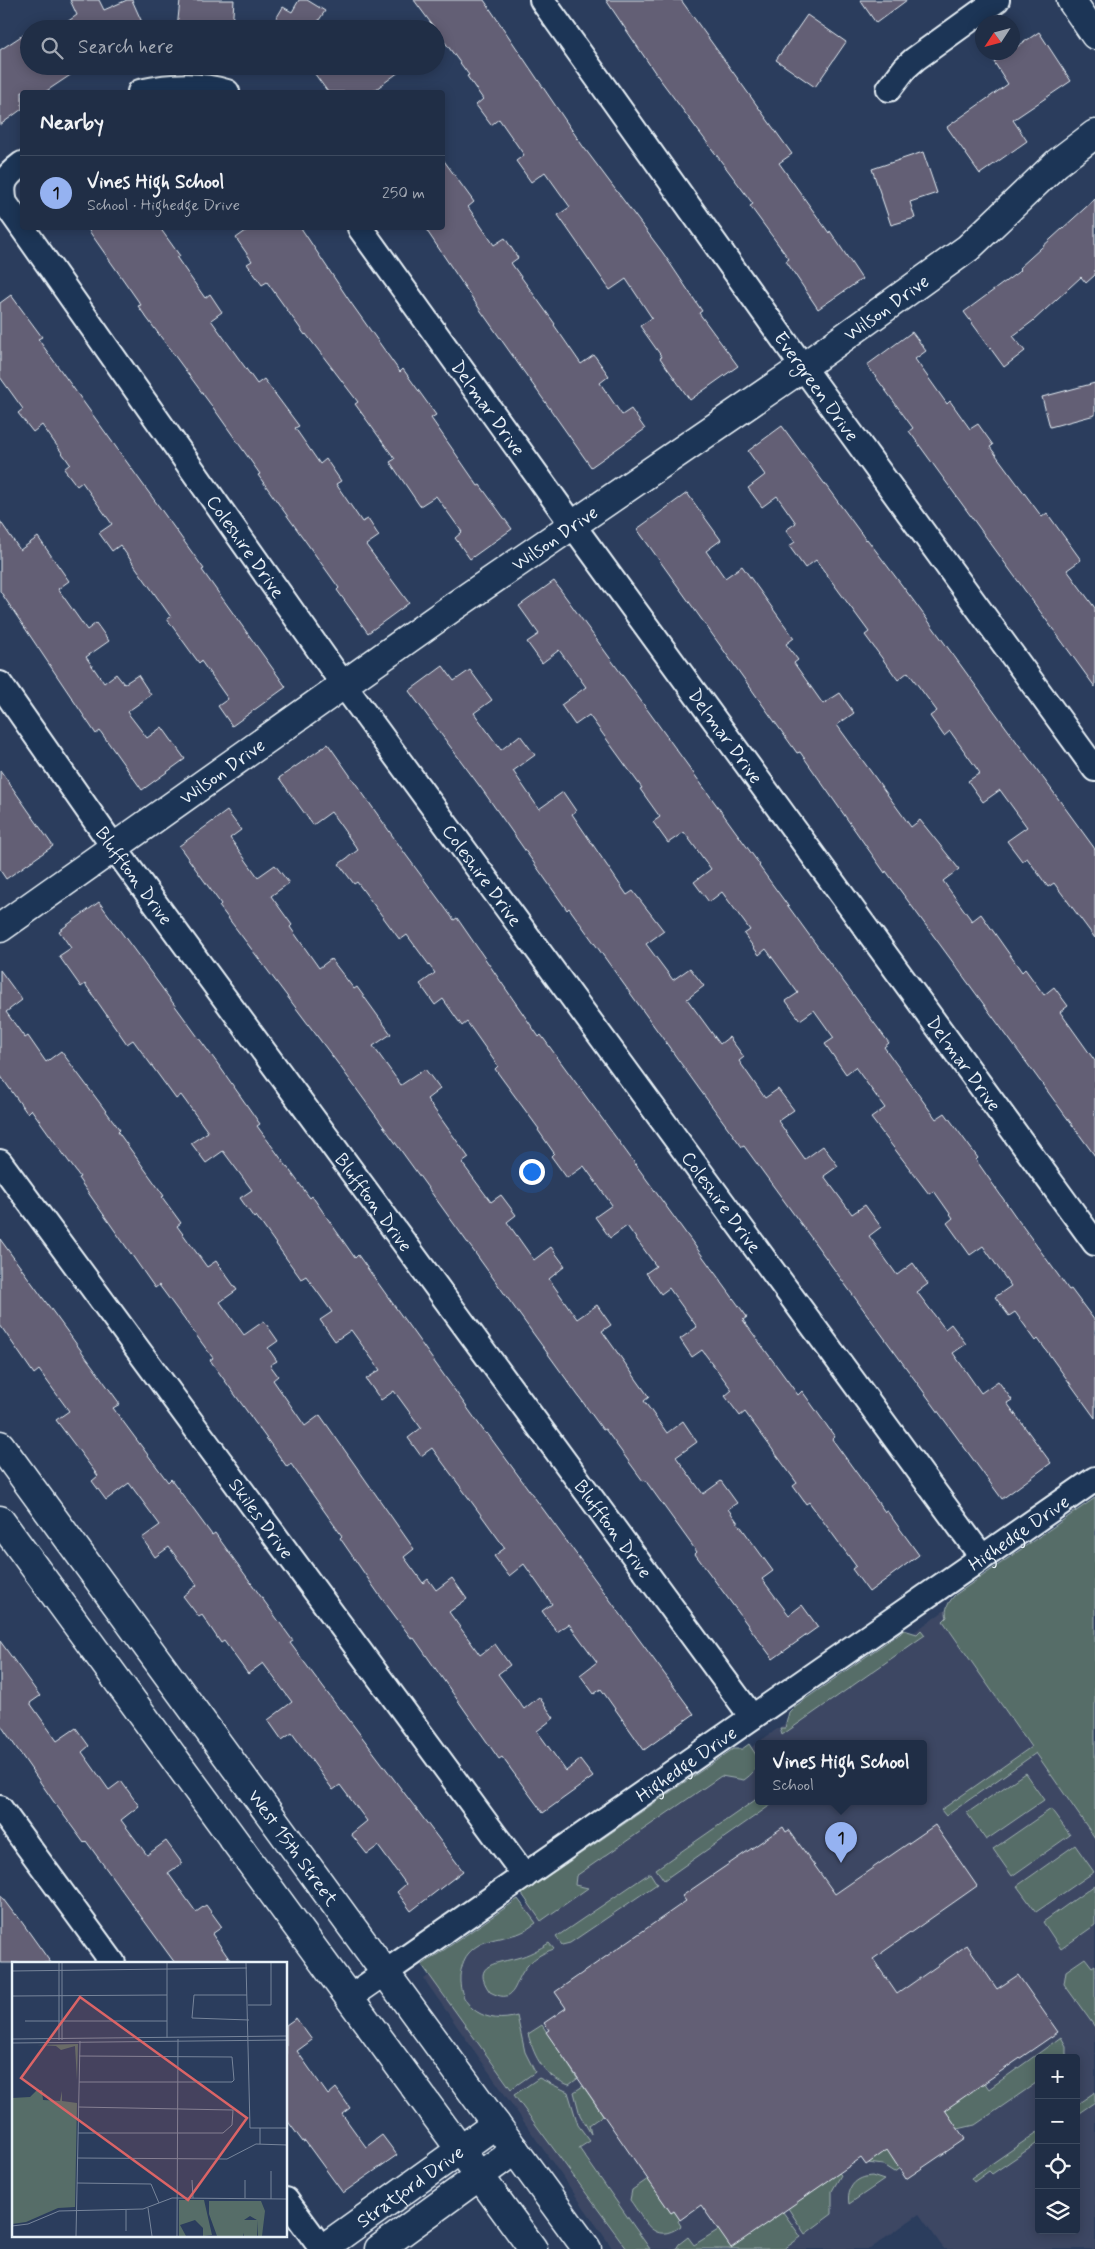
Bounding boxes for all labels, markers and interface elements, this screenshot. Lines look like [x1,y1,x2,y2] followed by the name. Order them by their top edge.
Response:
[975,15,1020,60] north arrow
[20,20,445,75] search box
[38,34,66,62] icon: search
[78,35,174,60] text: Search here
[40,109,104,137] text: Nearby
[87,170,224,195] text: Vines High School
[52,183,60,204] text: 1
[382,183,425,204] text: 250 m
[87,195,240,216] text: School · Highedge Drive
[839,269,935,348] street label: Wilson Drive
[768,327,864,447] street label: Evergreen Drive
[445,356,530,461] street label: Delmar Drive
[200,490,290,604] street label: Coleshire Drive
[507,500,603,577] street label: Wilson Drive
[682,684,768,789] street label: Delmar Drive
[175,733,271,811] street label: Wilson Drive
[436,820,527,932] street label: Coleshire Drive
[89,822,178,931] street label: Bluffton Drive
[920,1012,1006,1117] street label: Delmar Drive
[675,1147,766,1259] street label: Coleshire Drive
[328,1148,417,1257] street label: Bluffton Drive
[519,1159,545,1185] your location
[222,1473,299,1565] street label: Skiles Drive
[568,1475,657,1584] street label: Bluffton Drive
[964,1490,1075,1577] street label: Highedge Drive
[631,1721,742,1809] street label: Highedge Drive
[755,1740,927,1805] popup
[772,1750,910,1775] text: Vines High School
[772,1775,814,1796] text: School
[242,1785,343,1911] street label: West 15th Street
[825,1822,857,1863] pin: 1
[12,1962,288,2236] inset map
[1035,2054,1080,2234] map controls
[1035,2054,1080,2099] button: +
[1035,2099,1080,2144] button: −
[352,2140,469,2234] street label: Stratford Drive
[1035,2144,1080,2189] button: locate
[1035,2189,1080,2234] button: layers

